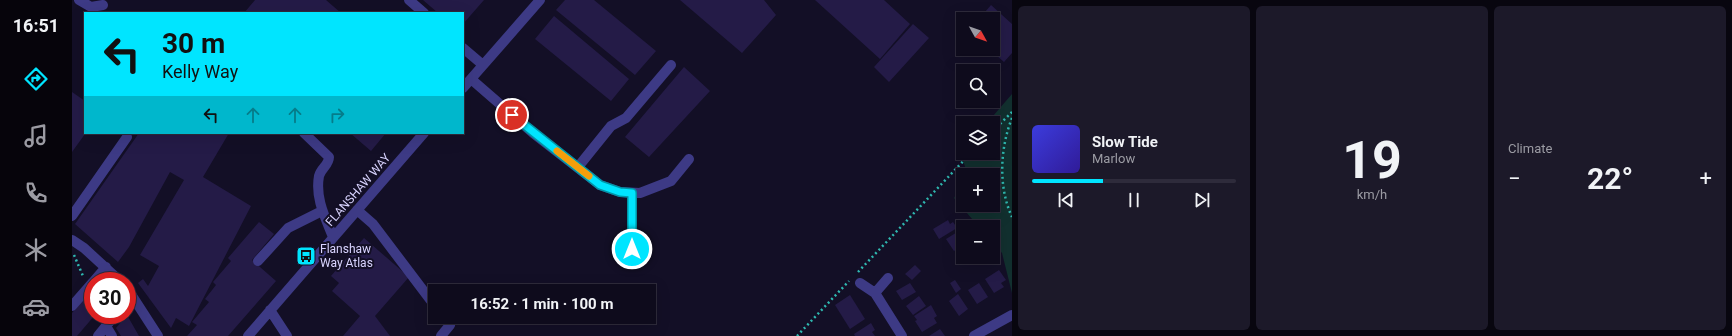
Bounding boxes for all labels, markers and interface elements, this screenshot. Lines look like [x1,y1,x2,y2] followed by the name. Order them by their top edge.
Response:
[956,12,1000,56] north arrow
[956,12,1000,264] map controls
[13,15,59,36] text: 16:51
[162,27,225,60] text: 30 m
[96,28,148,80] icon: left
[162,61,238,82] text: Kelly Way
[956,64,1000,108] button: search
[22,65,50,93] icon: directions
[495,98,529,132] pin
[200,104,222,126] icon: left
[242,104,264,126] icon: ahead
[284,104,306,126] icon: ahead
[326,104,348,126] icon: right
[501,104,523,126] icon: arrive
[956,116,1000,160] button: layers
[22,122,50,150] icon: music
[1342,130,1402,191] text: 19
[1092,133,1158,151] text: Slow Tide
[1508,141,1552,156] text: Climate
[323,150,394,229] street label: FLANSHAW WAY
[1092,151,1135,166] text: Marlow
[1587,161,1633,196] text: 22°
[1508,166,1521,191] text: −
[1700,166,1712,191] text: +
[956,168,1000,212] button: +
[22,179,50,207] icon: phone
[1357,187,1387,202] text: km/h
[1055,189,1077,211] icon: previous
[1123,189,1145,211] icon: pause
[1191,189,1213,211] icon: next
[956,220,1000,264] button: −
[611,228,653,270] position arrow
[22,236,50,264] icon: climate
[320,242,373,270] place label: Flanshaw Way Atlas
[295,245,317,267] bus stop icon: Flanshaw Way Atlas
[84,272,136,324] speed limit sign: 30
[22,293,50,321] icon: car
[471,295,613,313] text: 16:52 · 1 min · 100 m

